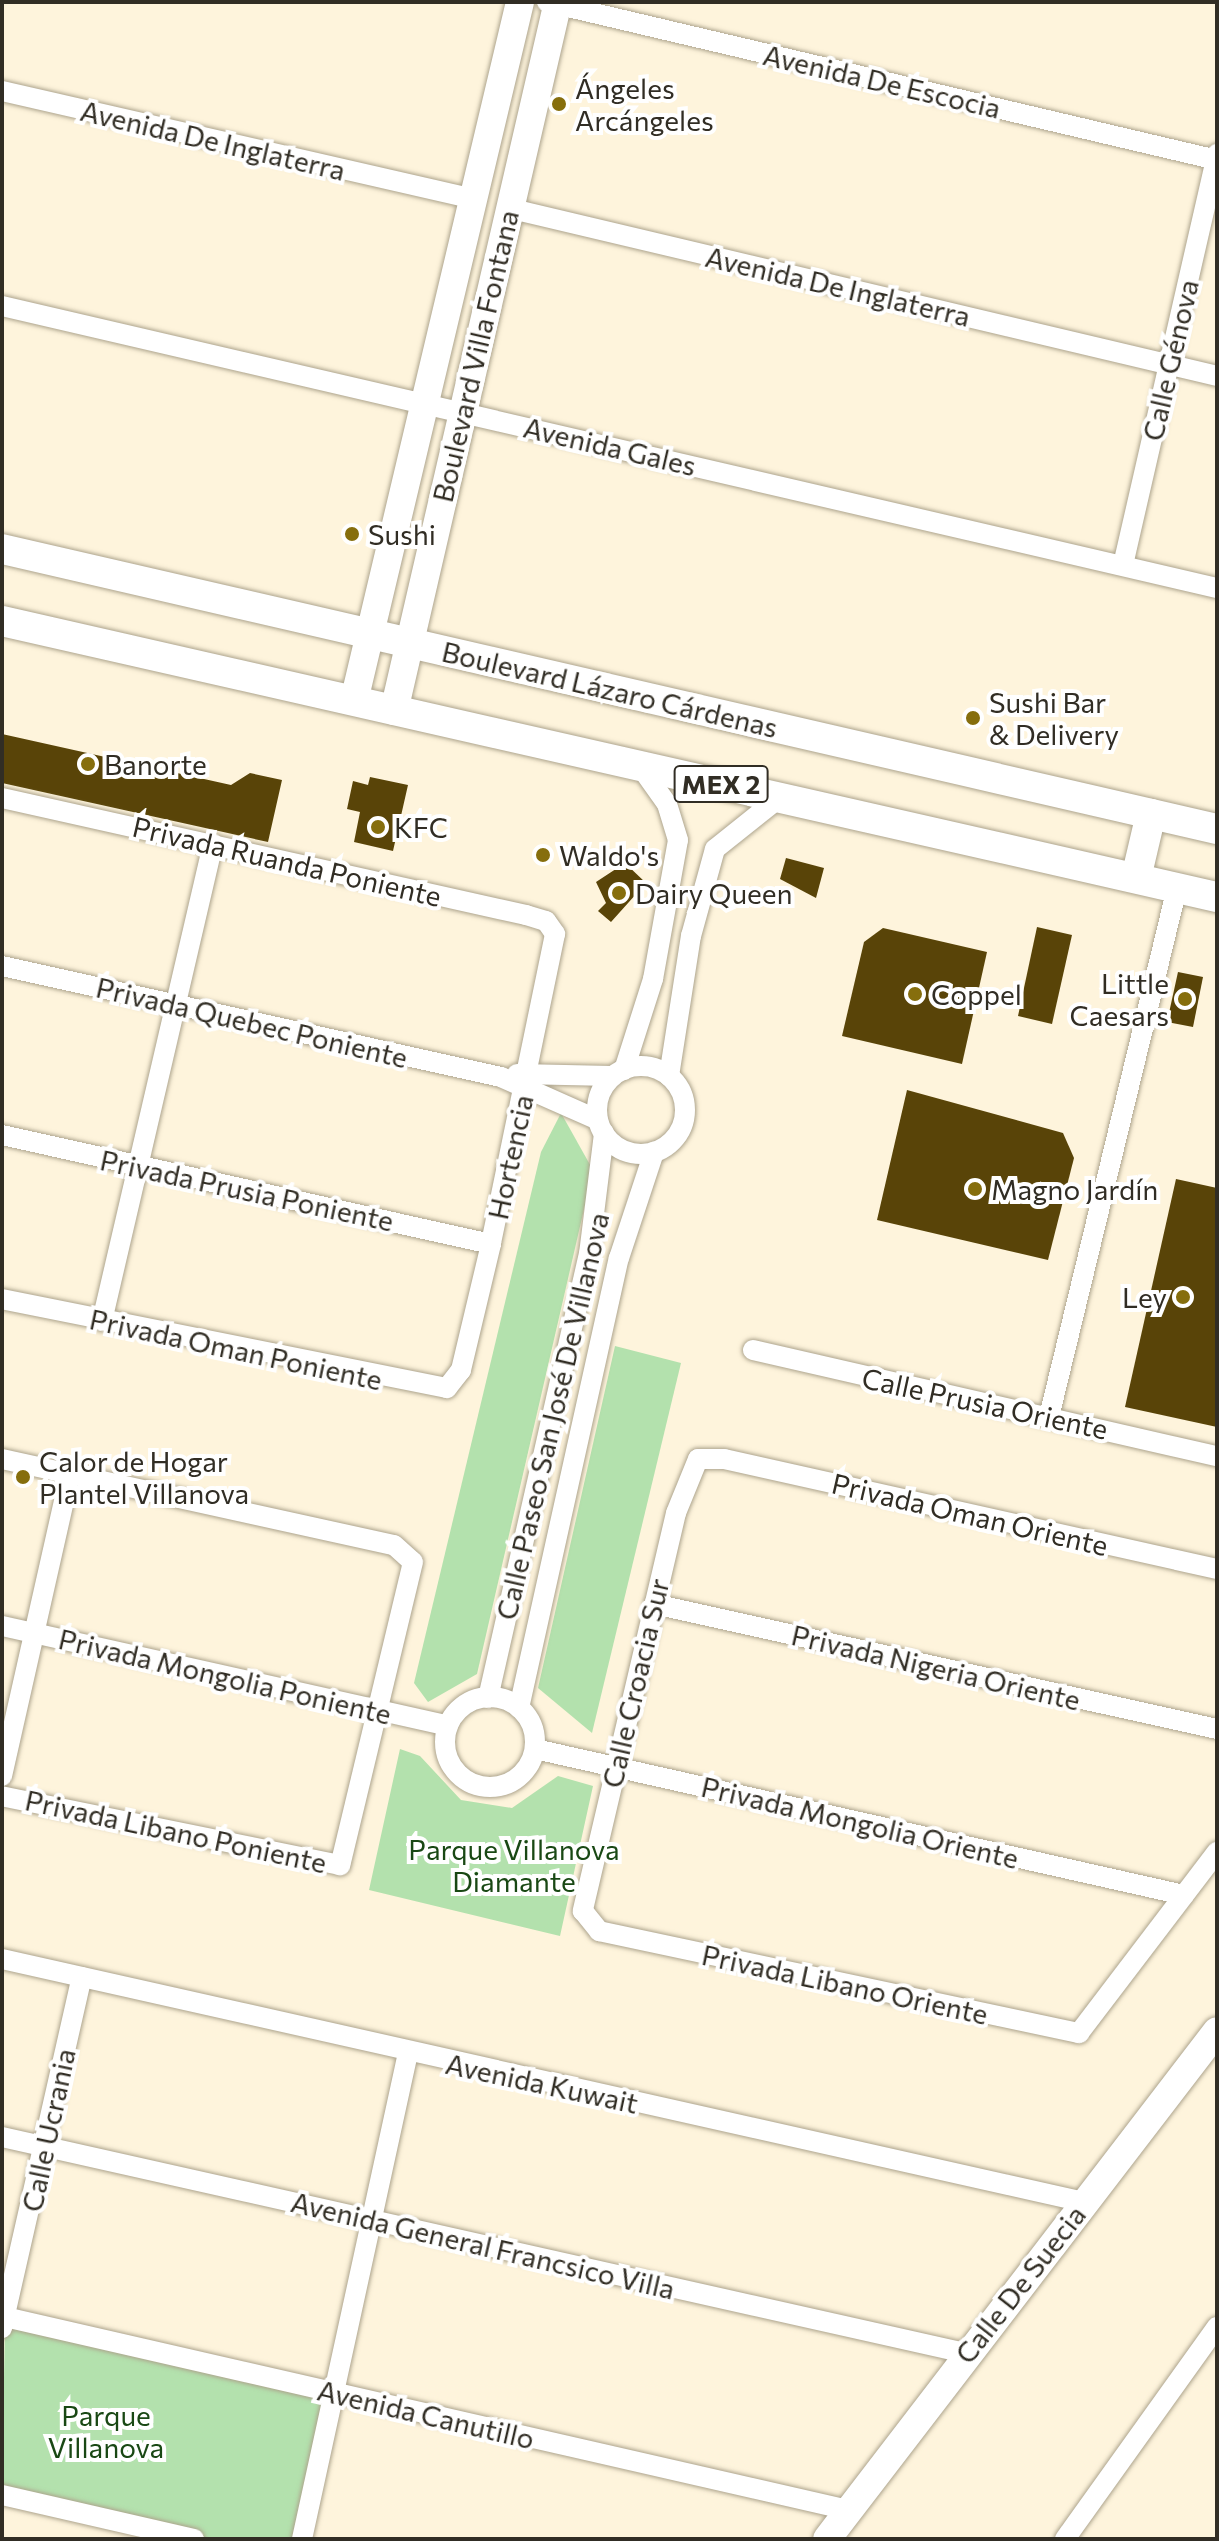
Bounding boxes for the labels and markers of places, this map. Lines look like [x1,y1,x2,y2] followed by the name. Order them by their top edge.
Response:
[575,71,714,137] place label: Ángeles Arcángeles
[550,95,568,113] marker: Ángeles Arcángeles
[368,517,436,551] place label: Sushi
[343,525,361,543] marker: Sushi
[989,685,1119,751] place label: Sushi Bar & Delivery
[964,709,982,727] marker: Sushi Bar & Delivery
[104,747,207,781] place label: Banorte
[79,755,97,773] marker: Banorte
[394,810,448,844] place label: KFC
[369,818,387,836] marker: KFC
[559,838,659,872] place label: Waldo's
[534,846,552,864] marker: Waldo's
[635,876,793,910] place label: Dairy Queen
[610,884,628,902] marker: Dairy Queen
[1070,966,1169,1032] place label: Little Caesars
[931,977,1022,1011] place label: Coppel
[906,985,924,1003] marker: Coppel
[1176,990,1194,1008] marker: Little Caesars
[991,1172,1158,1206] place label: Magno Jardín
[966,1180,984,1198] marker: Magno Jardín
[1122,1280,1167,1314] place label: Ley
[1174,1288,1192,1306] marker: Ley
[39,1444,249,1510] place label: Calor de Hogar Plantel Villanova
[14,1468,32,1486] marker: Calor de Hogar Plantel Villanova

